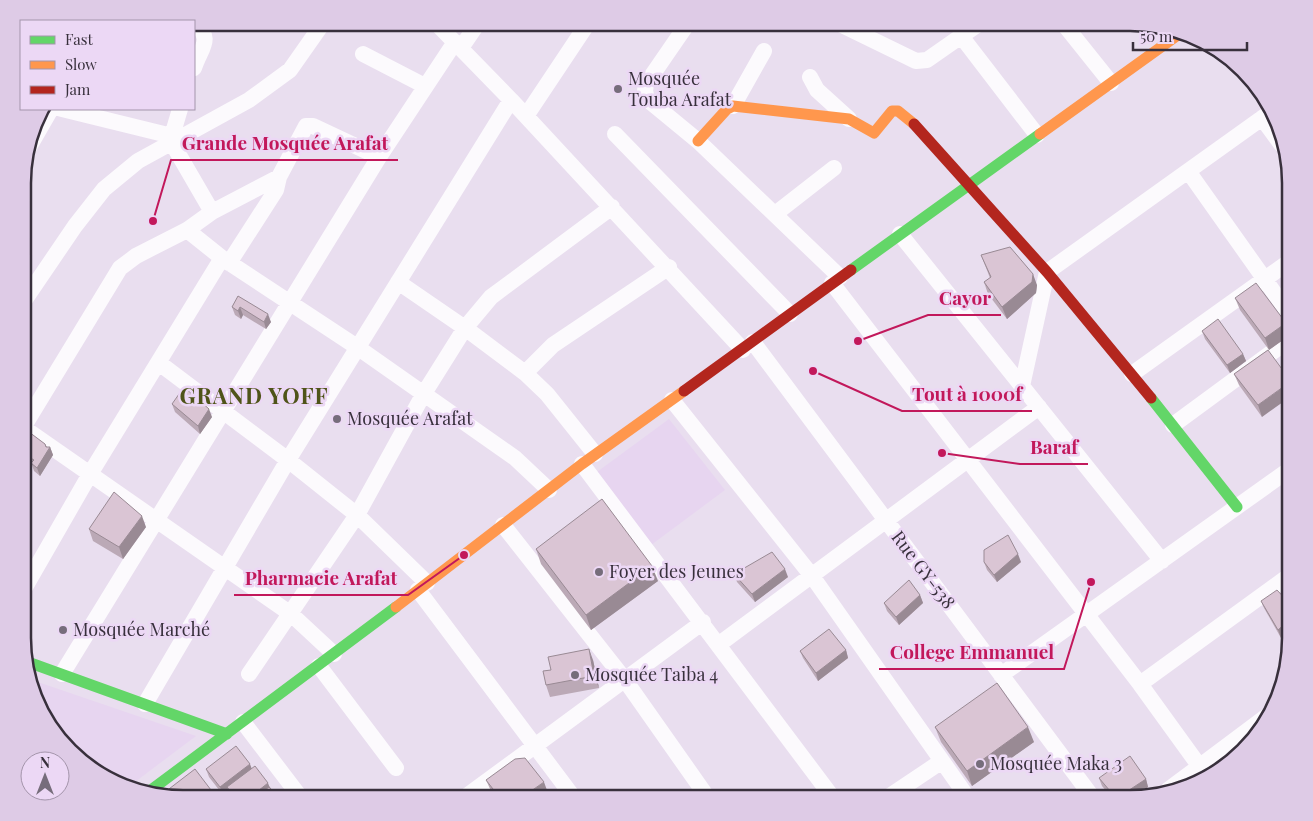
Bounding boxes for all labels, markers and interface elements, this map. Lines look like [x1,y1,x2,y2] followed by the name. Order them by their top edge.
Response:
[20,20,195,110] legend
[1133,20,1247,52] scale bar
[1140,26,1173,46] text: 50 m
[65,29,94,49] text: Fast
[65,54,97,74] text: Slow
[628,66,732,111] place label: Mosquée Touba Arafat
[64,79,91,99] text: Jam
[612,83,624,95] marker: Mosquée Touba Arafat
[171,126,398,160] callout: Grande Mosquée Arafat
[182,129,389,155] text: Grande Mosquée Arafat
[928,281,1001,315] callout: Cayor
[939,284,991,310] text: Cayor
[902,377,1032,411] callout: Tout à 1000f
[179,380,329,410] district label: GRAND YOFF
[912,380,1024,406] text: Tout à 1000f
[347,406,473,430] place label: Mosquée Arafat
[331,413,343,425] marker: Mosquée Arafat
[1020,430,1088,464] callout: Baraf
[1030,433,1080,459] text: Baraf
[887,525,961,613] street label: Rue GY-538
[609,559,744,583] place label: Foyer des Jeunes
[234,561,408,595] callout: Pharmacie Arafat
[245,564,398,590] text: Pharmacie Arafat
[593,566,605,578] marker: Foyer des Jeunes
[73,617,210,641] place label: Mosquée Marché
[57,624,69,636] marker: Mosquée Marché
[879,635,1064,669] callout: College Emmanuel
[890,638,1054,664] text: College Emmanuel
[585,662,718,686] place label: Mosquée Taiba 4
[569,669,581,681] marker: Mosquée Taiba 4
[20,751,70,801] north arrow
[990,751,1122,775] place label: Mosquée Maka 3
[40,753,50,772] text: N
[974,758,986,770] marker: Mosquée Maka 3

